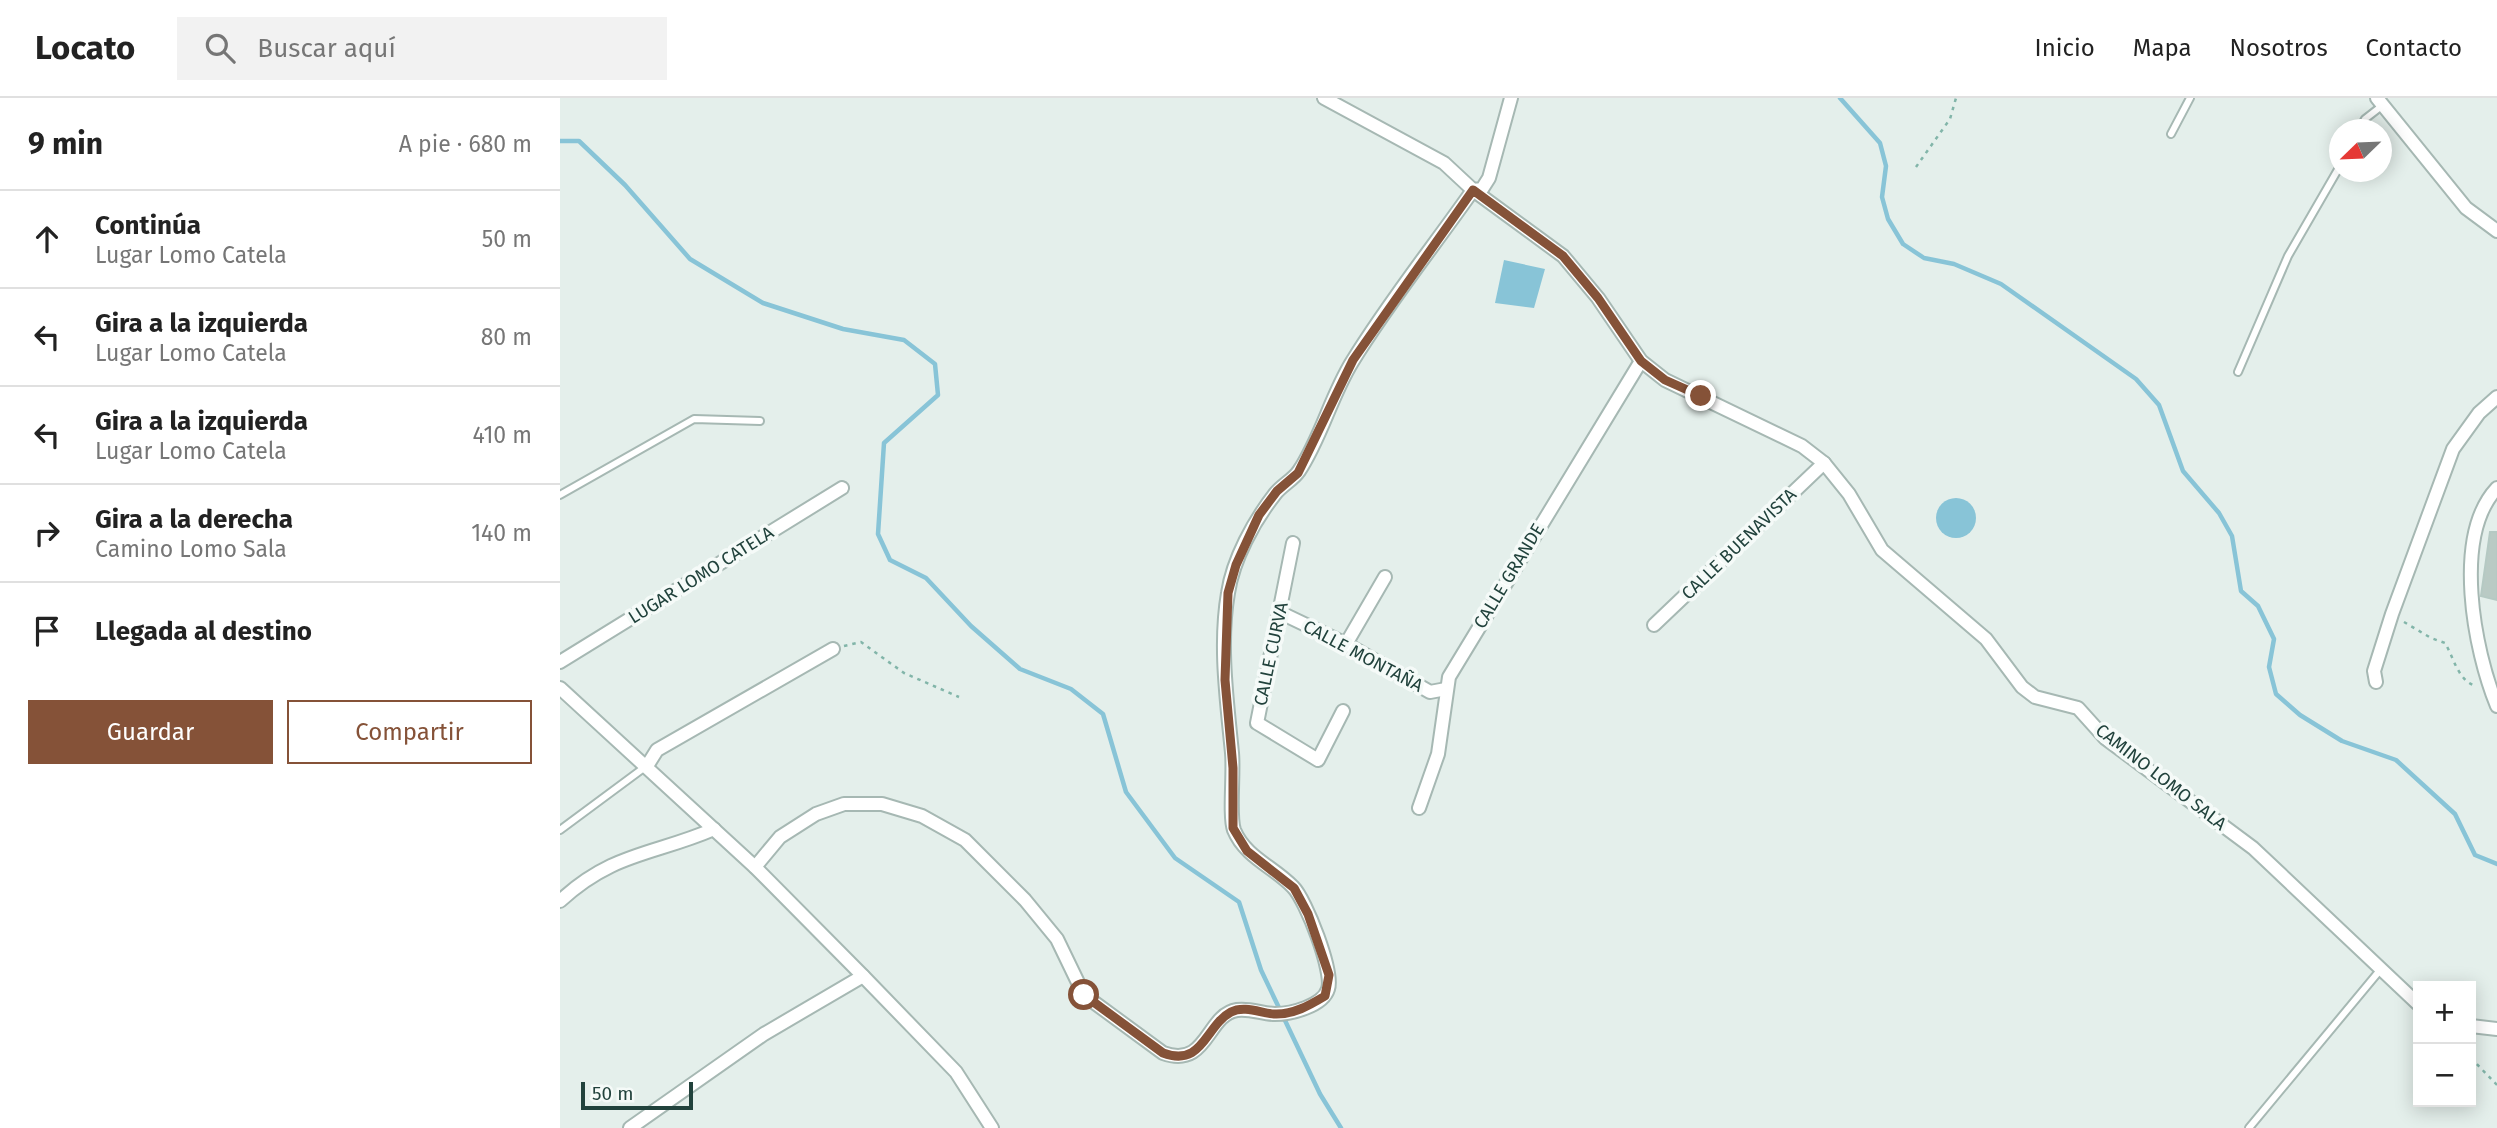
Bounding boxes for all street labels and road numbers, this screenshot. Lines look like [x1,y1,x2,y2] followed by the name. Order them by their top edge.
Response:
[1677,483,1801,604] street label: CALLE BUENAVISTA
[1469,519,1549,633] street label: CALLE GRANDE
[624,521,778,629] street label: LUGAR LOMO CATELA
[1249,600,1293,708] street label: CALLE CURVA
[1299,614,1428,697] street label: CALLE MONTAÑA
[2091,719,2231,835] street label: CAMINO LOMO SALA

